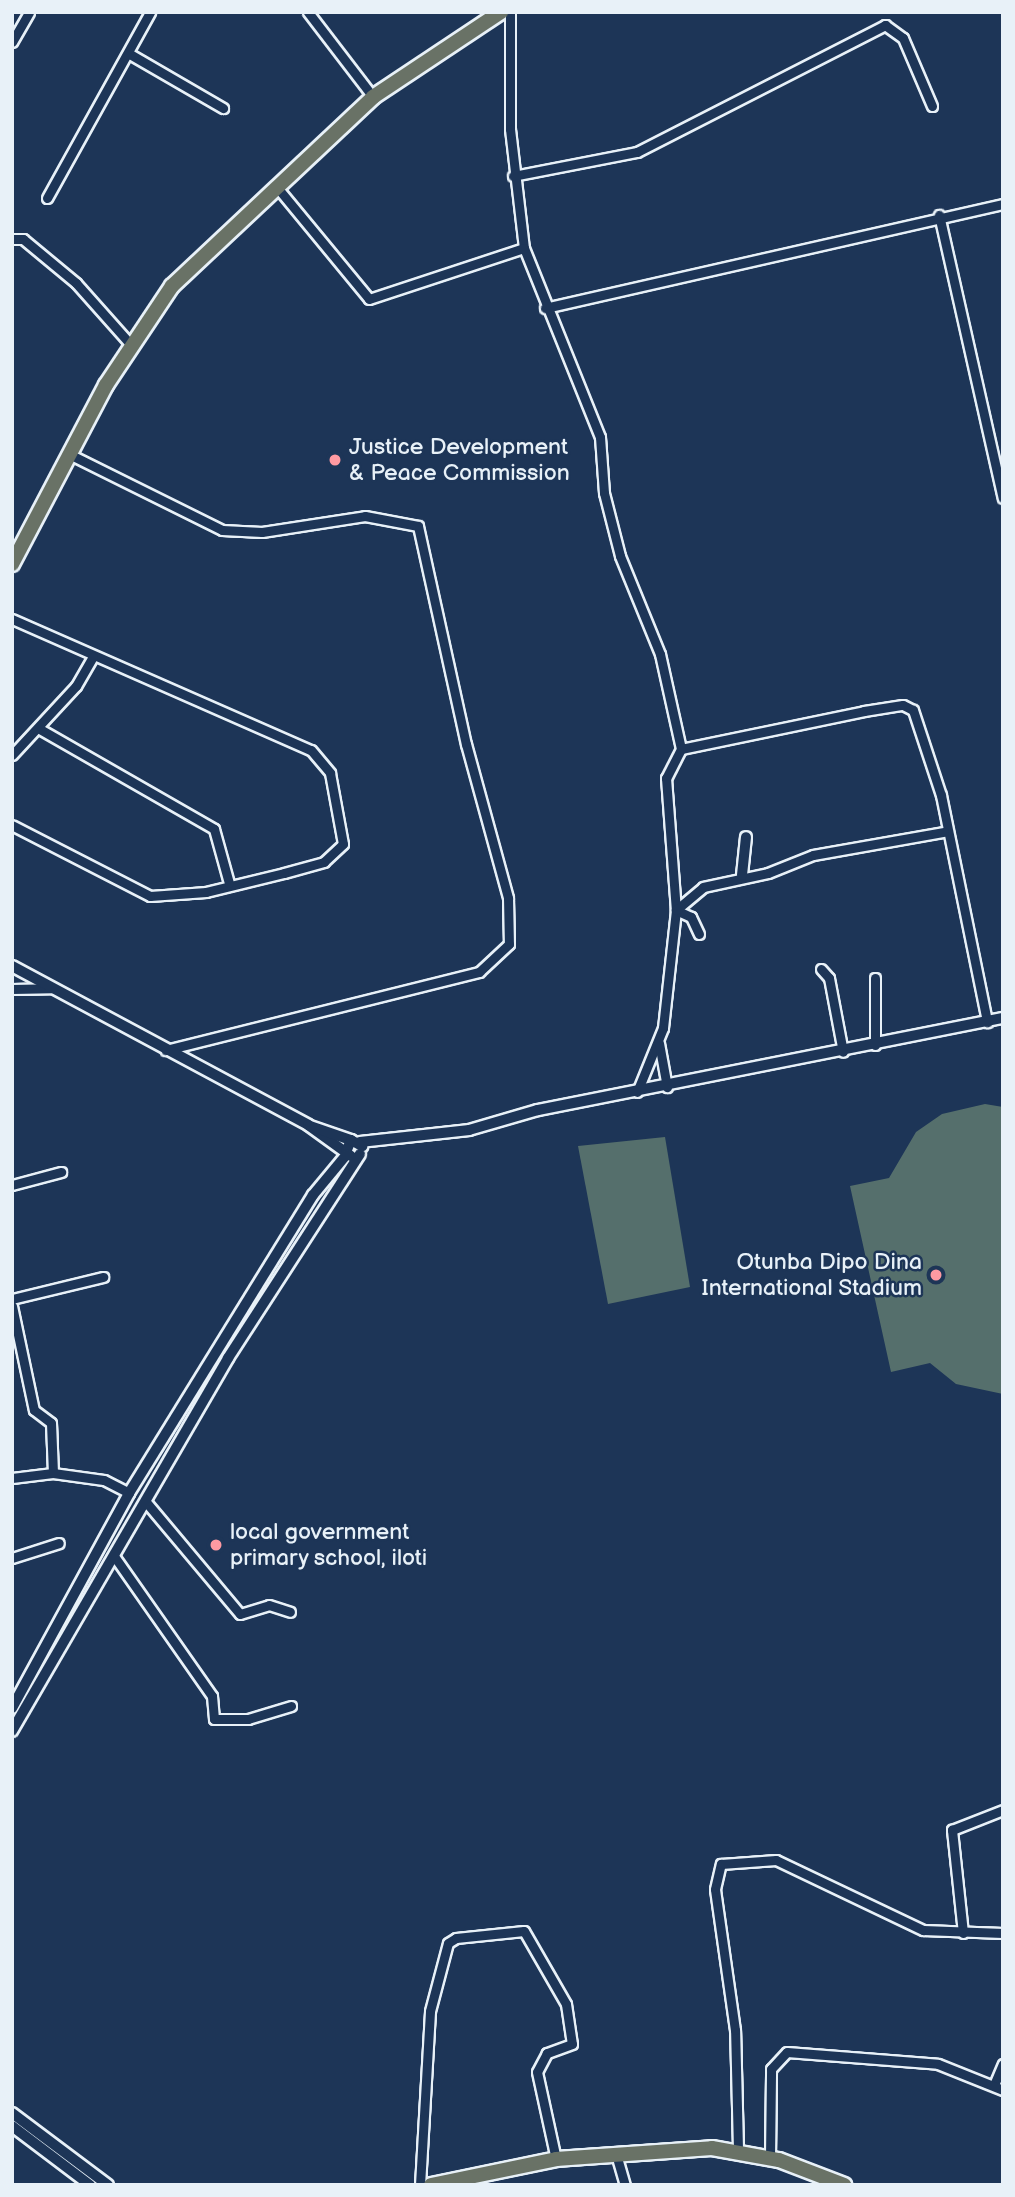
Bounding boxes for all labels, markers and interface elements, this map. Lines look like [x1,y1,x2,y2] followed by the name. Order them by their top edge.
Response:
[349,433,570,487] place label: Justice Development & Peace Commission
[327,452,343,468] marker: Justice Development & Peace Commission
[701,1248,922,1302] place label: Otunba Dipo Dina International Stadium
[928,1267,944,1283] marker: Otunba Dipo Dina International Stadium
[230,1518,429,1572] place label: local government primary school, iloti
[208,1537,224,1553] marker: local government primary school, iloti

